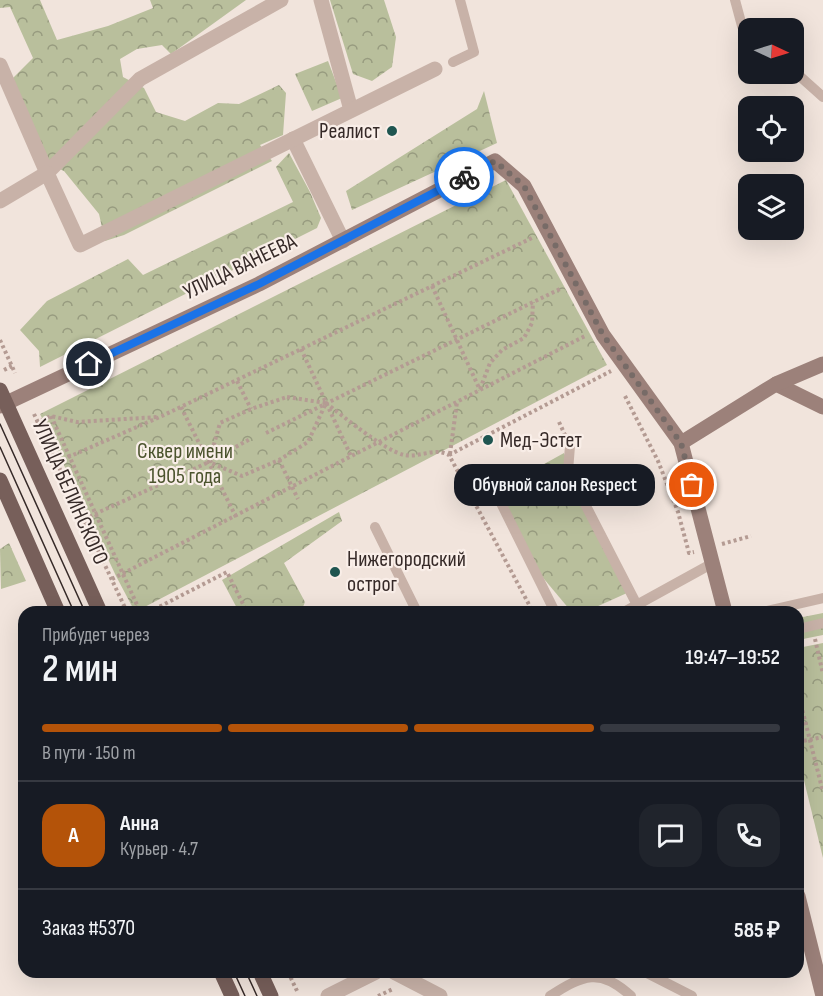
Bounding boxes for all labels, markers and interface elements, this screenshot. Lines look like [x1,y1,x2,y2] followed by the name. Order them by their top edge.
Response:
[738,18,804,84] north arrow
[738,18,804,240] map controls
[738,96,804,162] button: locate
[319,118,381,145] place label: Реалист
[385,124,399,138] marker: Реалист
[434,147,494,207] courier
[448,161,481,194] icon: bike
[738,174,804,240] button: layers
[179,228,301,306] street label: УЛИЦА ВАНЕЕВА
[63,338,114,389] pin
[72,347,105,380] icon: home
[26,415,114,569] street label: УЛИЦА БЕЛИНСКОГО
[500,427,582,454] place label: Мед-Эстет
[481,433,495,447] marker: Мед-Эстет
[137,438,233,490] park label: Сквер имени 1905 года
[666,459,717,510] pin
[455,464,656,506] callout: Обувной салон Respect
[675,468,708,501] icon: bag
[472,473,637,497] text: Обувной салон Respect
[347,546,466,598] place label: Нижегородский острог
[328,565,342,579] marker: Нижегородский острог
[42,623,150,647] text: Прибудет через
[685,644,780,671] text: 19:47–19:52
[42,646,118,693] text: 2 мин
[42,741,136,765] text: В пути · 150 m
[639,804,702,867] button: chat
[717,804,780,867] button: phone
[120,810,159,837] text: Анна
[68,822,79,849] text: А
[120,837,198,861] text: Курьер · 4.7
[42,915,135,942] text: Заказ #5370
[734,917,780,944] text: 585 ₽

